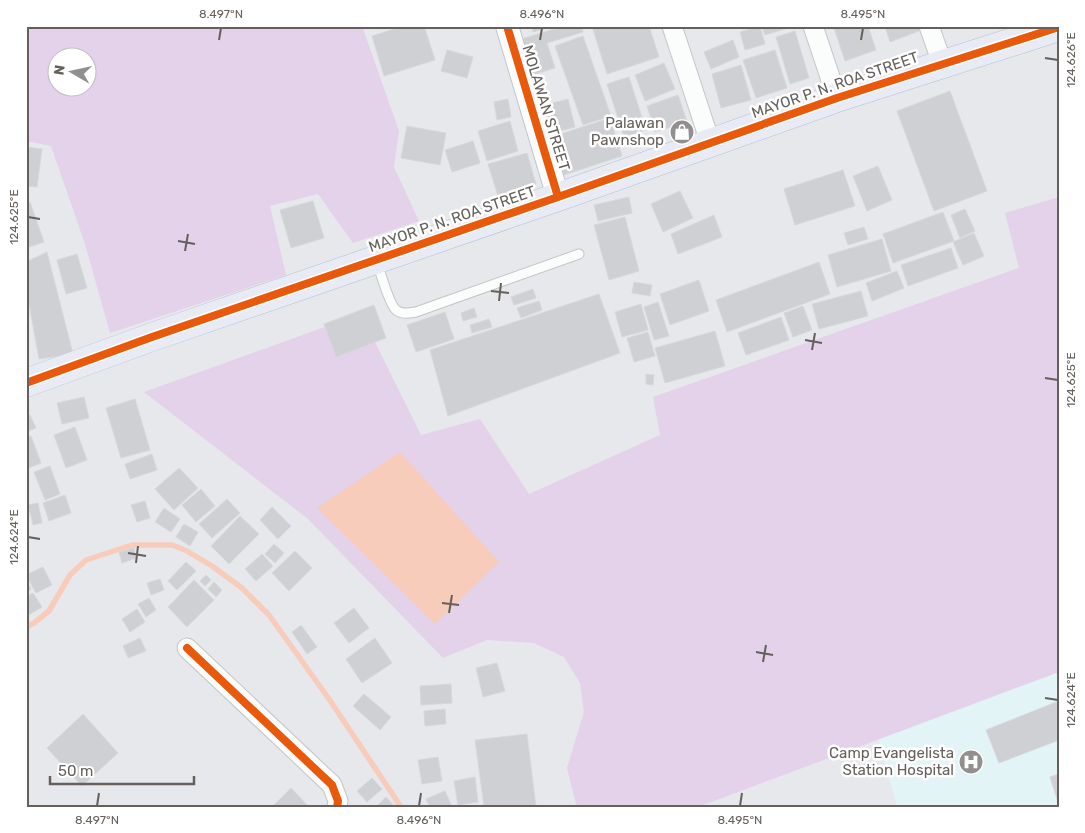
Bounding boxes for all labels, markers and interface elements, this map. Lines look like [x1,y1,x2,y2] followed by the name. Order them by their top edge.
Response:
[199,7,243,21] text: 8.497°N
[520,7,564,21] text: 8.496°N
[841,7,885,21] text: 8.495°N
[1064,32,1078,88] text: 124.626°E
[518,43,574,173] street label: MOLAWAN STREET
[48,48,98,98] north arrow
[749,48,921,122] street label: MAYOR P. N. ROA STREET
[50,64,69,76] text: N
[591,114,664,149] place label: Palawan Pawnshop
[669,119,695,145] shop icon: Palawan Pawnshop
[366,182,538,256] street label: MAYOR P. N. ROA STREET
[7,189,21,245] text: 124.625°E
[1064,352,1078,408] text: 124.625°E
[7,509,21,565] text: 124.624°E
[1064,672,1078,728] text: 124.624°E
[829,744,954,779] place label: Camp Evangelista Station Hospital
[958,749,984,775] hospital icon: Camp Evangelista Station Hospital
[50,753,194,785] scale bar
[58,762,93,780] text: 50 m
[75,813,119,827] text: 8.497°N
[397,813,441,827] text: 8.496°N
[718,813,762,827] text: 8.495°N

